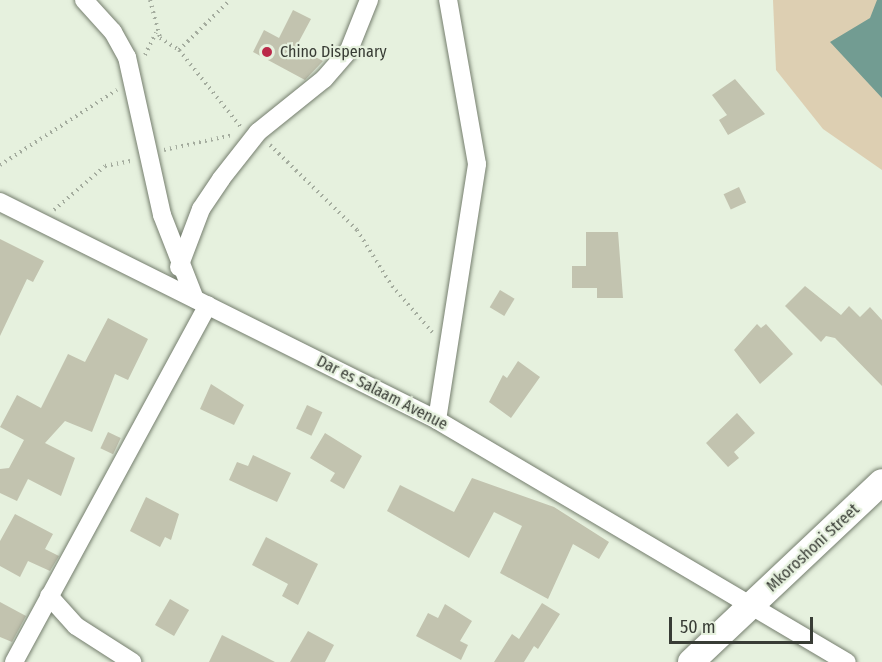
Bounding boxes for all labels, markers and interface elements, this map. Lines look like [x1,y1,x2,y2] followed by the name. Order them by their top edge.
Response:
[280,42,387,62] place label: Chino Dispenary
[258,43,276,61] marker: Chino Dispenary
[313,352,451,434] street label: Dar es Salaam Avenue
[763,500,863,596] street label: Mkoroshoni Street
[672,605,816,643] scale bar
[680,616,716,638] text: 50 m

